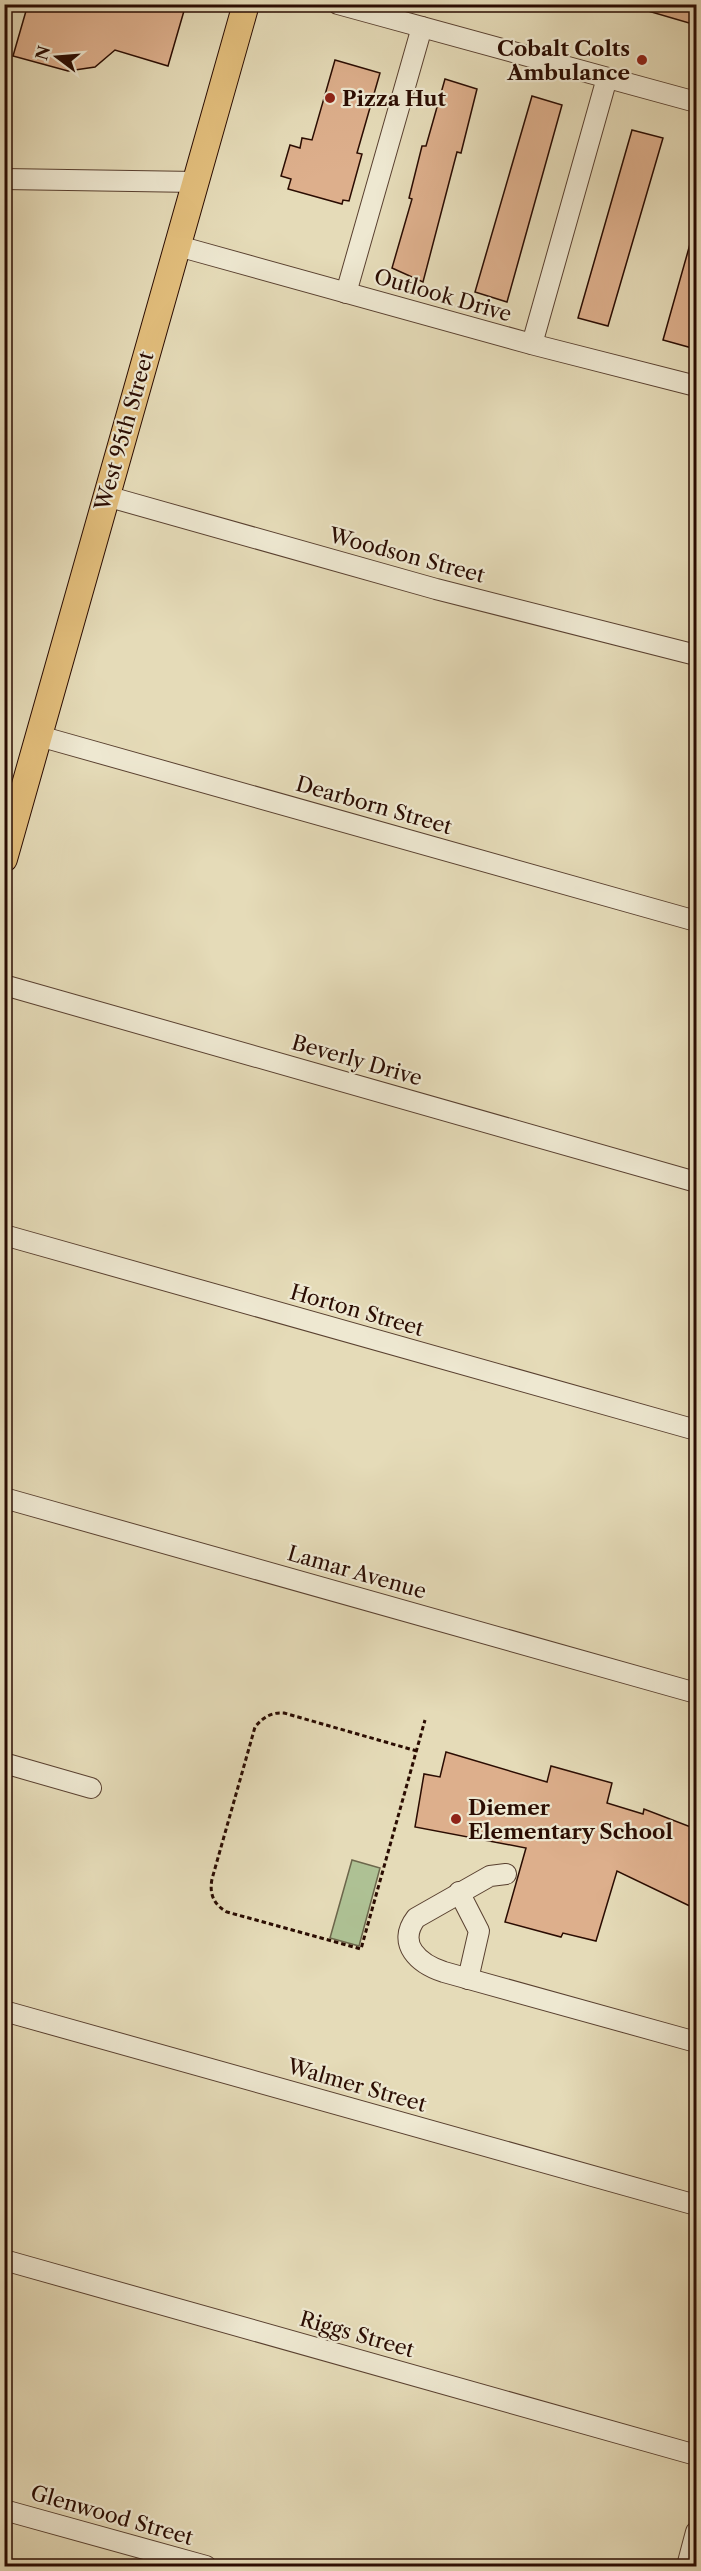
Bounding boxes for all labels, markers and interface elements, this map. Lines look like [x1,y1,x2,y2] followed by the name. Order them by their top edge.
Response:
[27,27,87,87] north arrow
[497,36,630,85] place label: Cobalt Colts Ambulance
[31,43,54,62] text: N
[635,53,649,67] marker: Cobalt Colts Ambulance
[342,86,446,111] place label: Pizza Hut
[323,91,337,105] marker: Pizza Hut
[371,263,515,327] street label: Outlook Drive
[89,348,159,514] street label: West 95th Street
[326,522,488,588] street label: Woodson Street
[293,771,456,839] street label: Dearborn Street
[289,1029,425,1091] street label: Beverly Drive
[287,1279,427,1341] street label: Horton Street
[285,1540,429,1604] street label: Lamar Avenue
[468,1795,673,1844] place label: Diemer Elementary School
[449,1812,463,1826] marker: Diemer Elementary School
[284,2053,430,2117] street label: Walmer Street
[297,2306,418,2362] street label: Riggs Street
[28,2480,197,2550] street label: Glenwood Street

